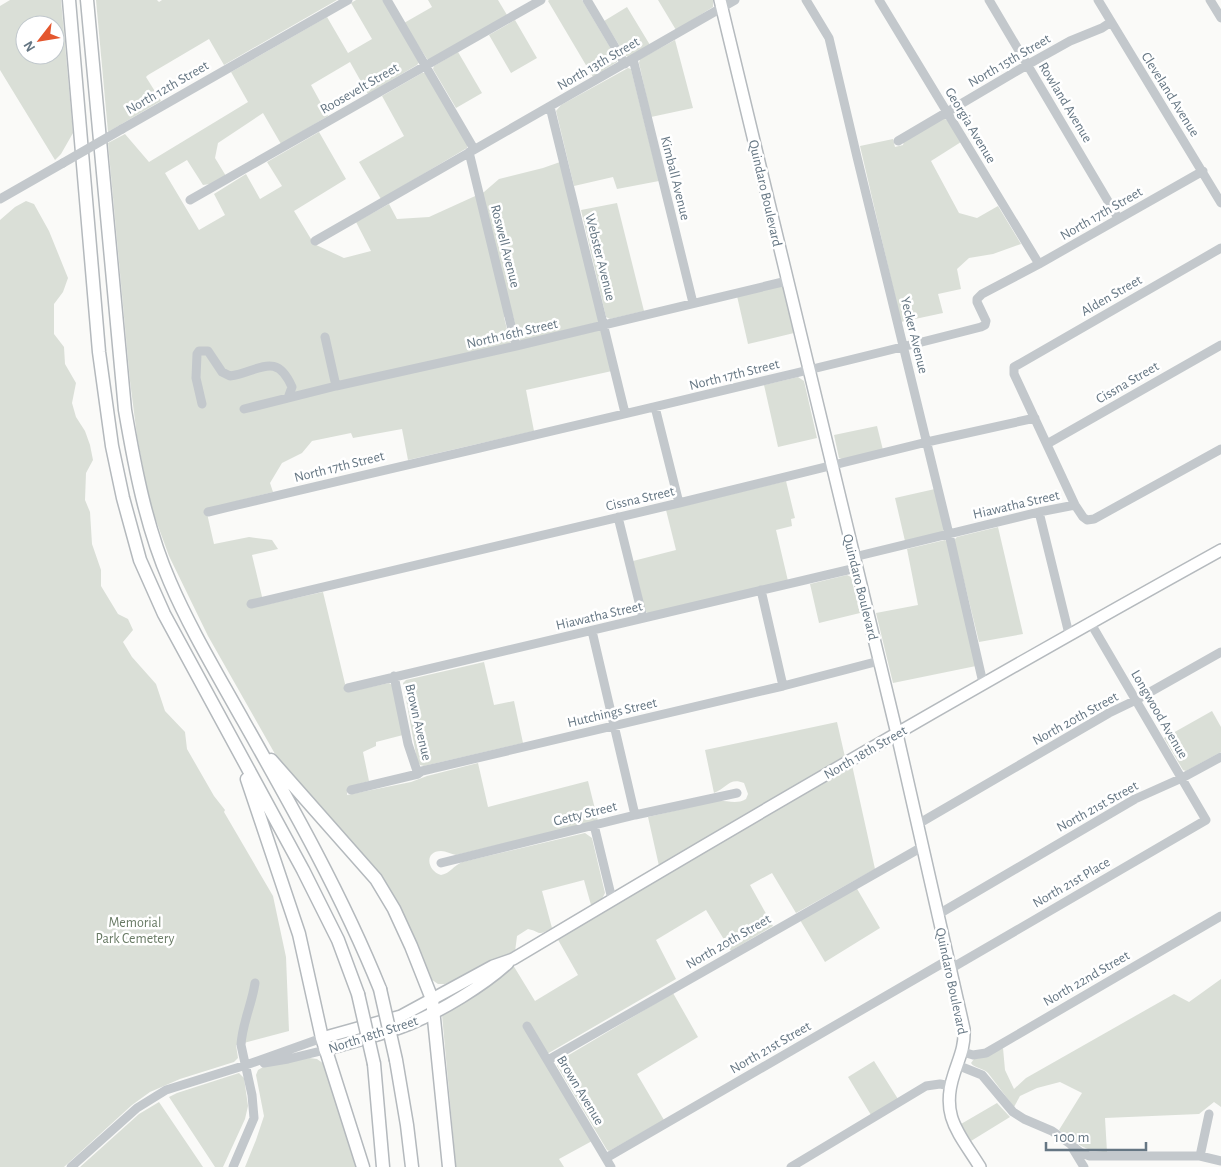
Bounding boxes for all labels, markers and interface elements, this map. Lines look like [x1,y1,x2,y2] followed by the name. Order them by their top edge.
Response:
[15,15,65,65] north arrow
[966,31,1053,90] street label: North 15th Street
[555,34,642,93] street label: North 13th Street
[21,38,38,54] text: N
[1139,50,1202,139] street label: Cleveland Avenue
[124,58,212,117] street label: North 12th Street
[1036,60,1095,145] street label: Rowland Avenue
[318,61,402,117] street label: Roosevelt Street
[942,85,998,166] street label: Georgia Avenue
[658,135,692,222] street label: Kimball Avenue
[746,139,784,248] street label: Quindaro Boulevard
[1058,184,1145,243] street label: North 17th Street
[488,203,522,289] street label: Roswell Avenue
[582,212,618,302] street label: Webster Avenue
[1079,273,1145,319] street label: Alden Street
[898,295,930,375] street label: Yecker Avenue
[465,317,560,351] street label: North 16th Street
[688,357,781,393] street label: North 17th Street
[1094,359,1162,406] street label: Cissna Street
[293,449,386,485] street label: North 17th Street
[605,484,676,514] street label: Cissna Street
[972,488,1061,522] street label: Hiawatha Street
[840,533,880,642] street label: Quindaro Boulevard
[555,599,644,633] street label: Hiawatha Street
[1128,668,1190,761] street label: Longwood Avenue
[402,682,434,762] street label: Brown Avenue
[1030,689,1121,748] street label: North 20th Street
[566,696,659,730] street label: Hutchings Street
[822,723,910,782] street label: North 18th Street
[1054,779,1141,835] street label: North 21st Street
[552,799,619,829] street label: Getty Street
[1030,855,1113,911] street label: North 21st Place
[684,912,774,972] street label: North 20th Street
[96,916,175,946] park label: Memorial Park Cemetery
[933,926,969,1036] street label: Quindaro Boulevard
[1041,948,1132,1009] street label: North 22nd Street
[327,1014,420,1056] street label: North 18th Street
[728,1019,814,1077] street label: North 21st Street
[554,1053,606,1128] street label: Brown Avenue
[1046,1120,1146,1152] scale bar
[1054,1130,1089,1145] text: 100 m

